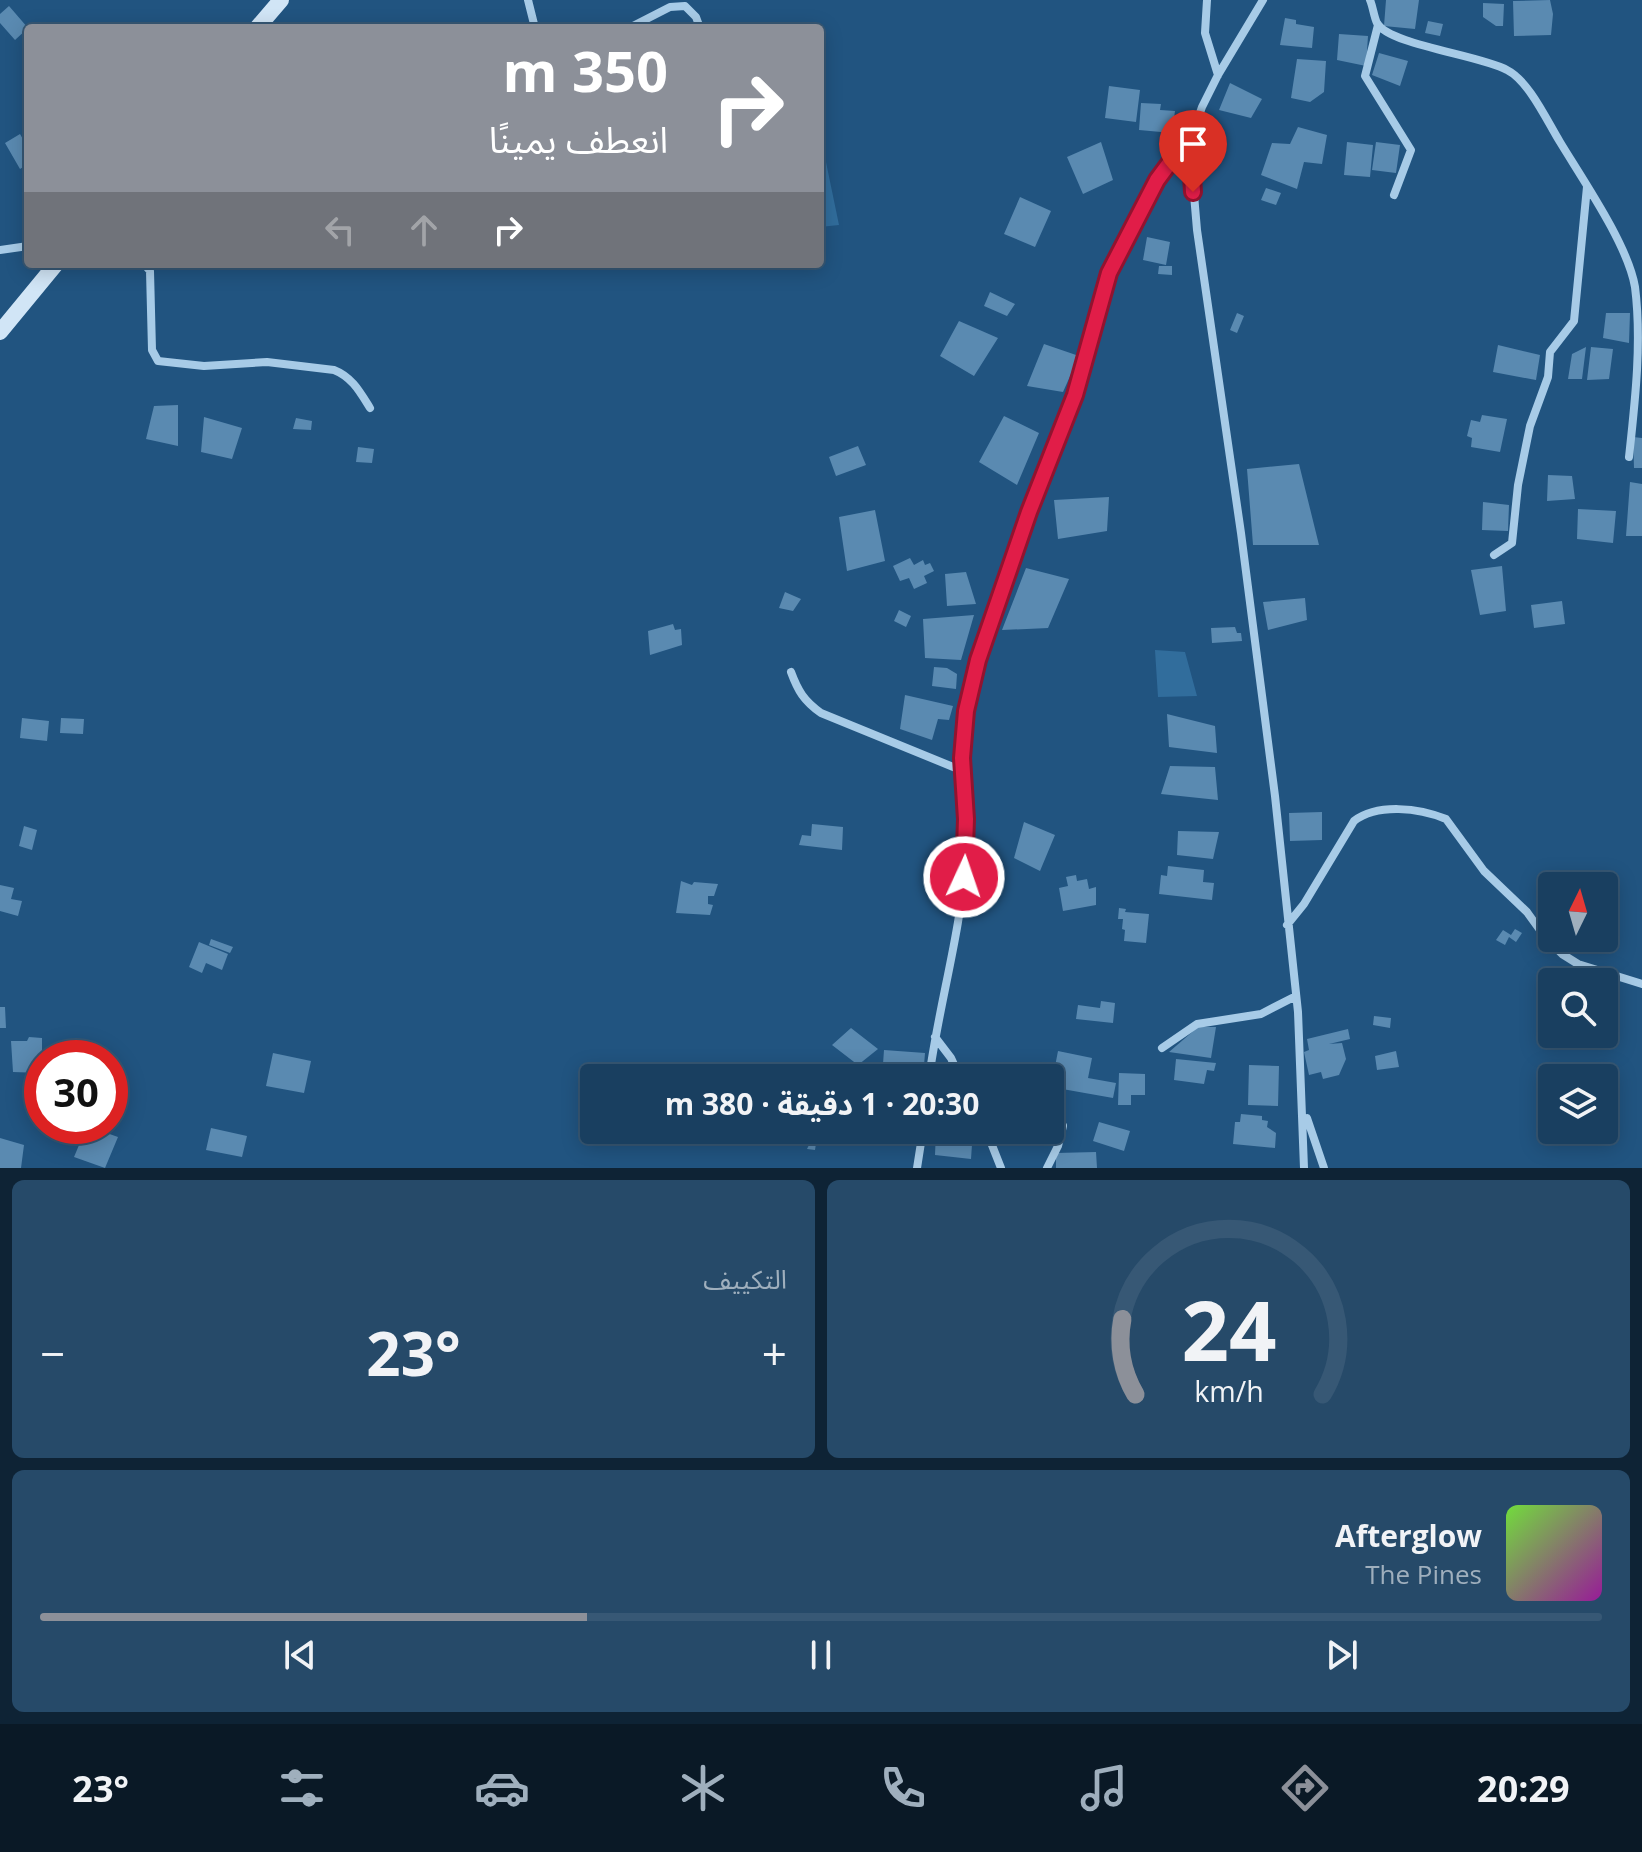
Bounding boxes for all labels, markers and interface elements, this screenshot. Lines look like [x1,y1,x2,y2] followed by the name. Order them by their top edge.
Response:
[502,32,668,108] text: 350 m
[696,56,800,160] icon: right
[1159,110,1227,192] pin
[489,115,668,164] text: انعطف يمينًا
[1171,122,1215,166] icon: arrive
[318,208,362,252] icon: left
[402,208,446,252] icon: ahead
[486,208,530,252] icon: right
[922,835,1006,919] position arrow
[1538,872,1618,952] north arrow
[1538,872,1618,1144] map controls
[1538,968,1618,1048] button: search
[24,1040,128,1144] speed limit sign: 30
[1538,1064,1618,1144] button: layers
[665,1083,979,1124] text: 20:30 · 1 دقيقة · 380 m
[703,1261,787,1297] text: التكييف
[1181,1272,1276,1385] text: 24
[366,1312,461,1394] text: 23°
[40,1323,65,1383] text: −
[762,1323,787,1383] text: +
[1194,1371,1263,1410] text: km/h
[1335,1515,1482,1556] text: Afterglow
[1365,1556,1482,1592] text: The Pines
[278,1633,322,1677] icon: previous
[799,1633,843,1677] icon: pause
[1320,1633,1364,1677] icon: next
[274,1760,330,1816] icon: filters
[474,1760,530,1816] icon: car
[675,1760,731,1816] icon: climate
[875,1760,931,1816] icon: phone
[1076,1760,1132,1816] icon: music
[1277,1760,1333,1816] icon: directions
[72,1764,129,1813] text: 23°
[1477,1764,1570,1813] text: 20:29

